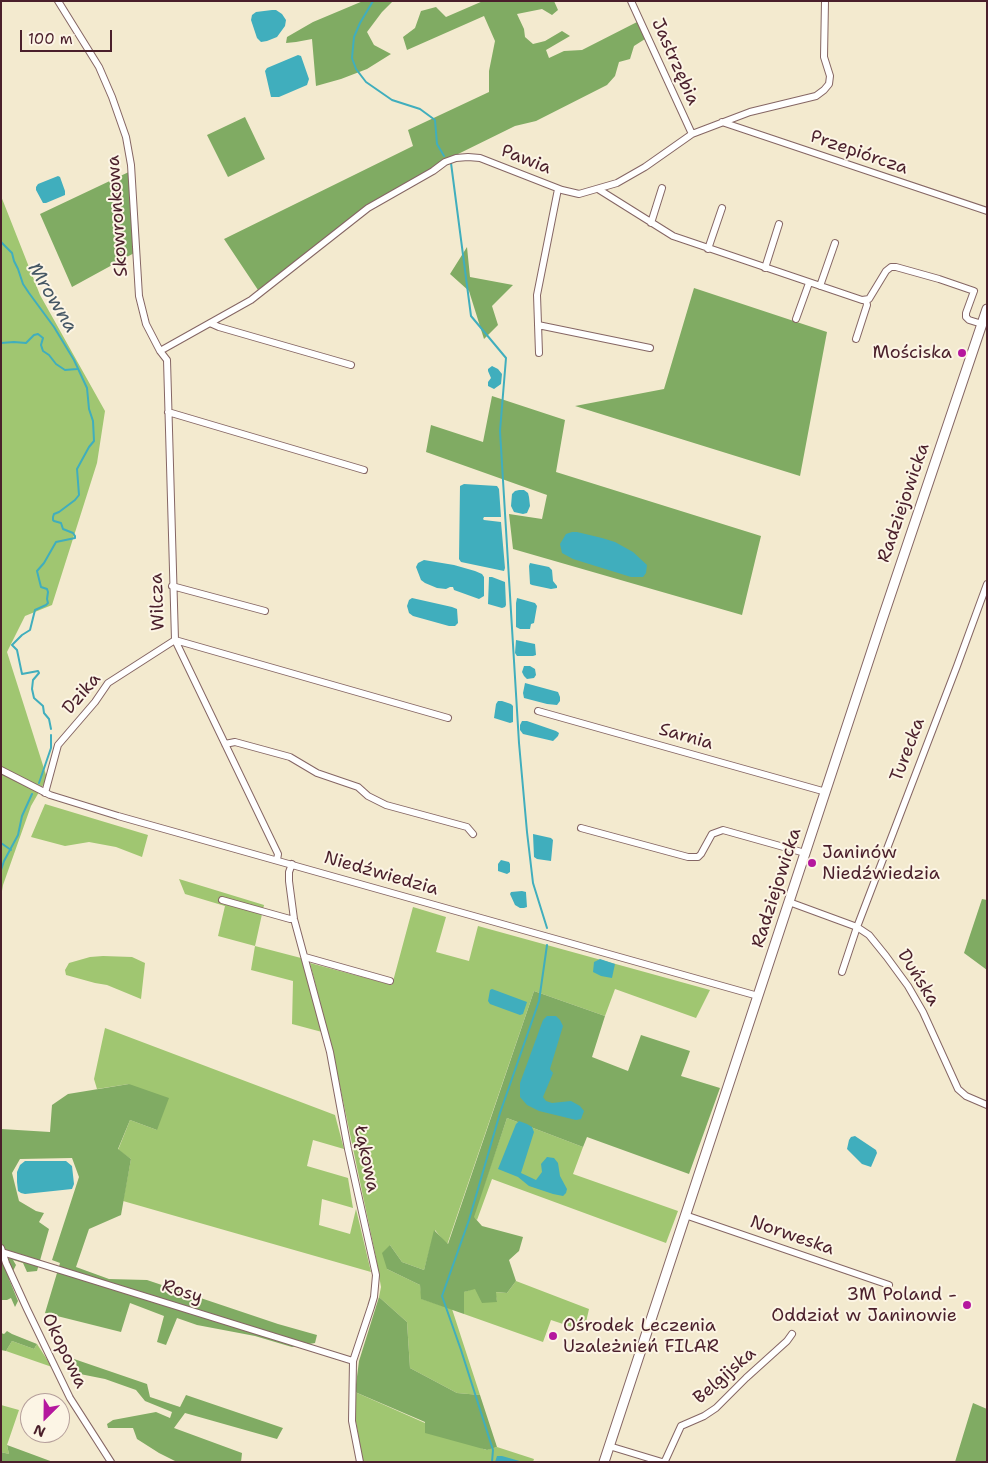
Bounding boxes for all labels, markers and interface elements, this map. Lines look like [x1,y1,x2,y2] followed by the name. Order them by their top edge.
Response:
[646,15,704,109] street label: Jastrzębia
[22,20,115,52] scale bar
[28,29,73,49] text: 100 m
[807,126,911,180] street label: Przepiórcza
[498,141,554,179] street label: Pawia
[103,154,133,278] street label: Skowronkowa
[22,259,82,337] water label: Mrowna
[873,342,952,364] place label: Mościska
[956,347,968,359] marker: Mościska
[873,440,935,566] street label: Radziejowicka
[146,573,170,631] street label: Wilcza
[58,669,106,719] street label: Dzika
[886,715,930,785] street label: Turecka
[656,719,716,755] street label: Sarnia
[747,825,807,951] street label: Radziejowicka
[822,842,940,884] place label: Janinów Niedźwiedzia
[321,847,441,901] street label: Niedźwiedzia
[806,857,818,869] marker: Janinów Niedźwiedzia
[892,946,944,1010] street label: Duńska
[348,1124,384,1194] street label: Łąkowa
[747,1212,837,1260] street label: Norweska
[159,1275,205,1309] street label: Rosy
[771,1284,957,1326] place label: 3M Poland - Oddział w Janinowie
[961,1299,973,1311] marker: 3M Poland - Oddział w Janinowie
[37,1310,91,1392] street label: Okopowa
[563,1315,719,1358] place label: Ośrodek Leczenia Uzależnień FILAR
[547,1330,559,1342] marker: Ośrodek Leczenia Uzależnień FILAR
[689,1343,761,1409] street label: Belgijska
[20,1393,70,1443] north arrow
[31,1420,48,1441] text: N

